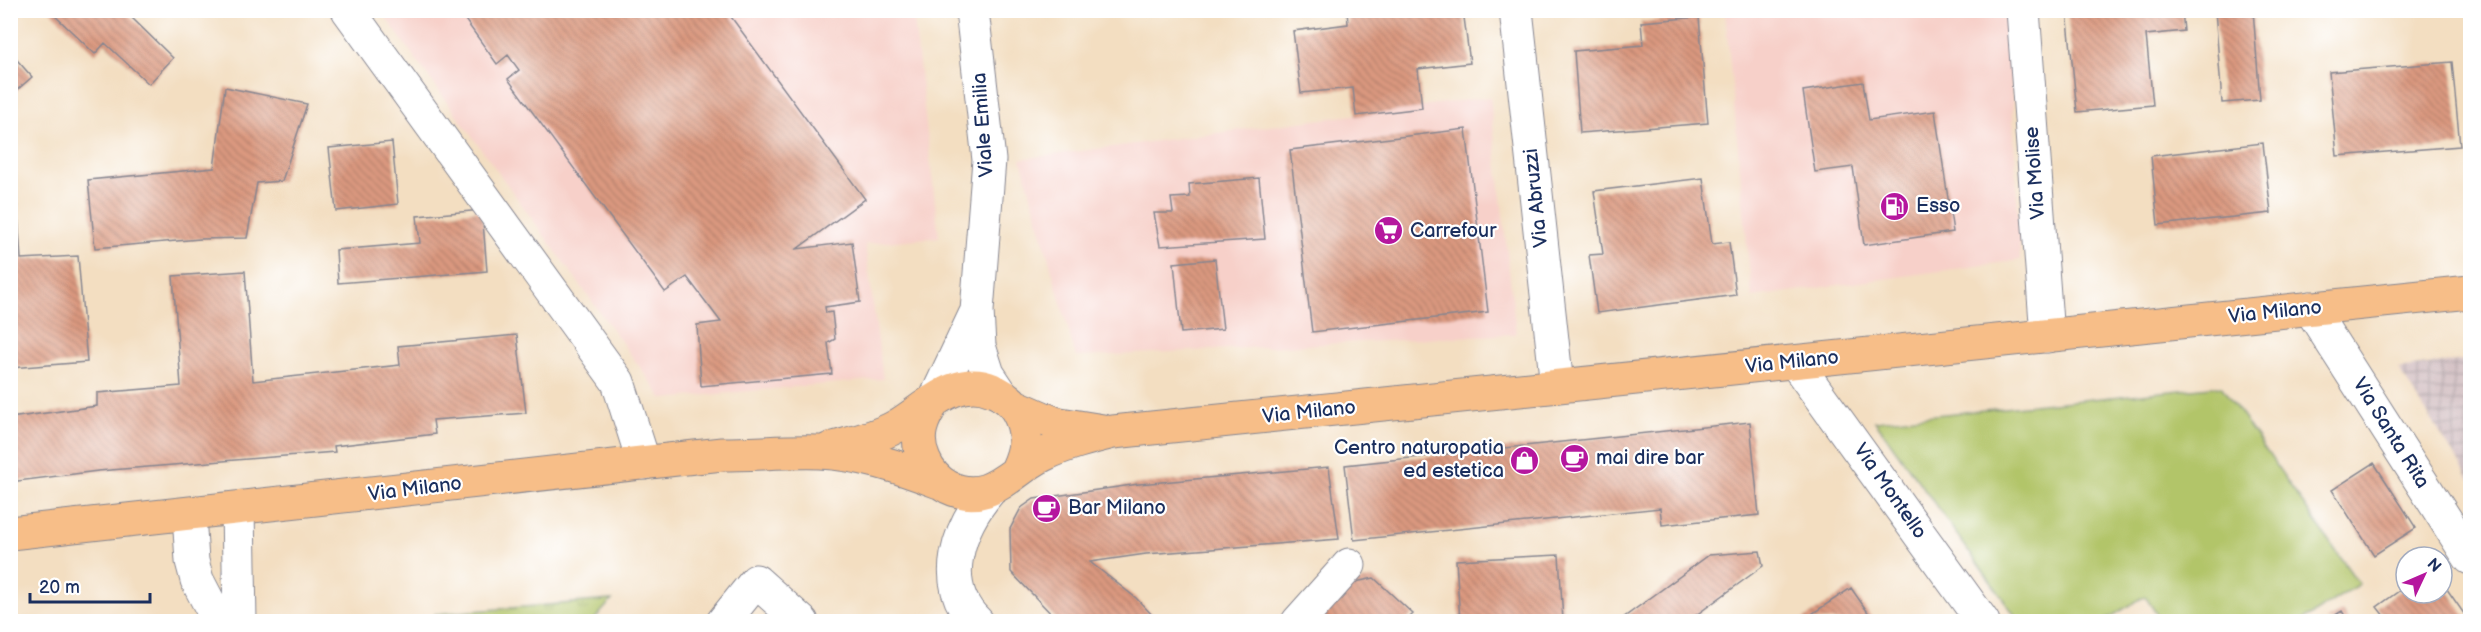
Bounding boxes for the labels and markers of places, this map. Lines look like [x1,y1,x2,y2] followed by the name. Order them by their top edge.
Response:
[1879,190,1911,222] fuel station icon: Esso
[1916,194,1960,218] place label: Esso
[1373,215,1405,247] supermarket icon: Carrefour
[1410,219,1497,243] place label: Carrefour
[1334,436,1504,483] place label: Centro naturopatia ed estetica
[1559,442,1591,474] cafe icon: mai dire bar
[1509,444,1541,476] shop icon: Centro naturopatia ed estetica
[1596,446,1705,470] place label: mai dire bar
[1031,492,1063,524] cafe icon: Bar Milano
[1068,496,1166,520] place label: Bar Milano

